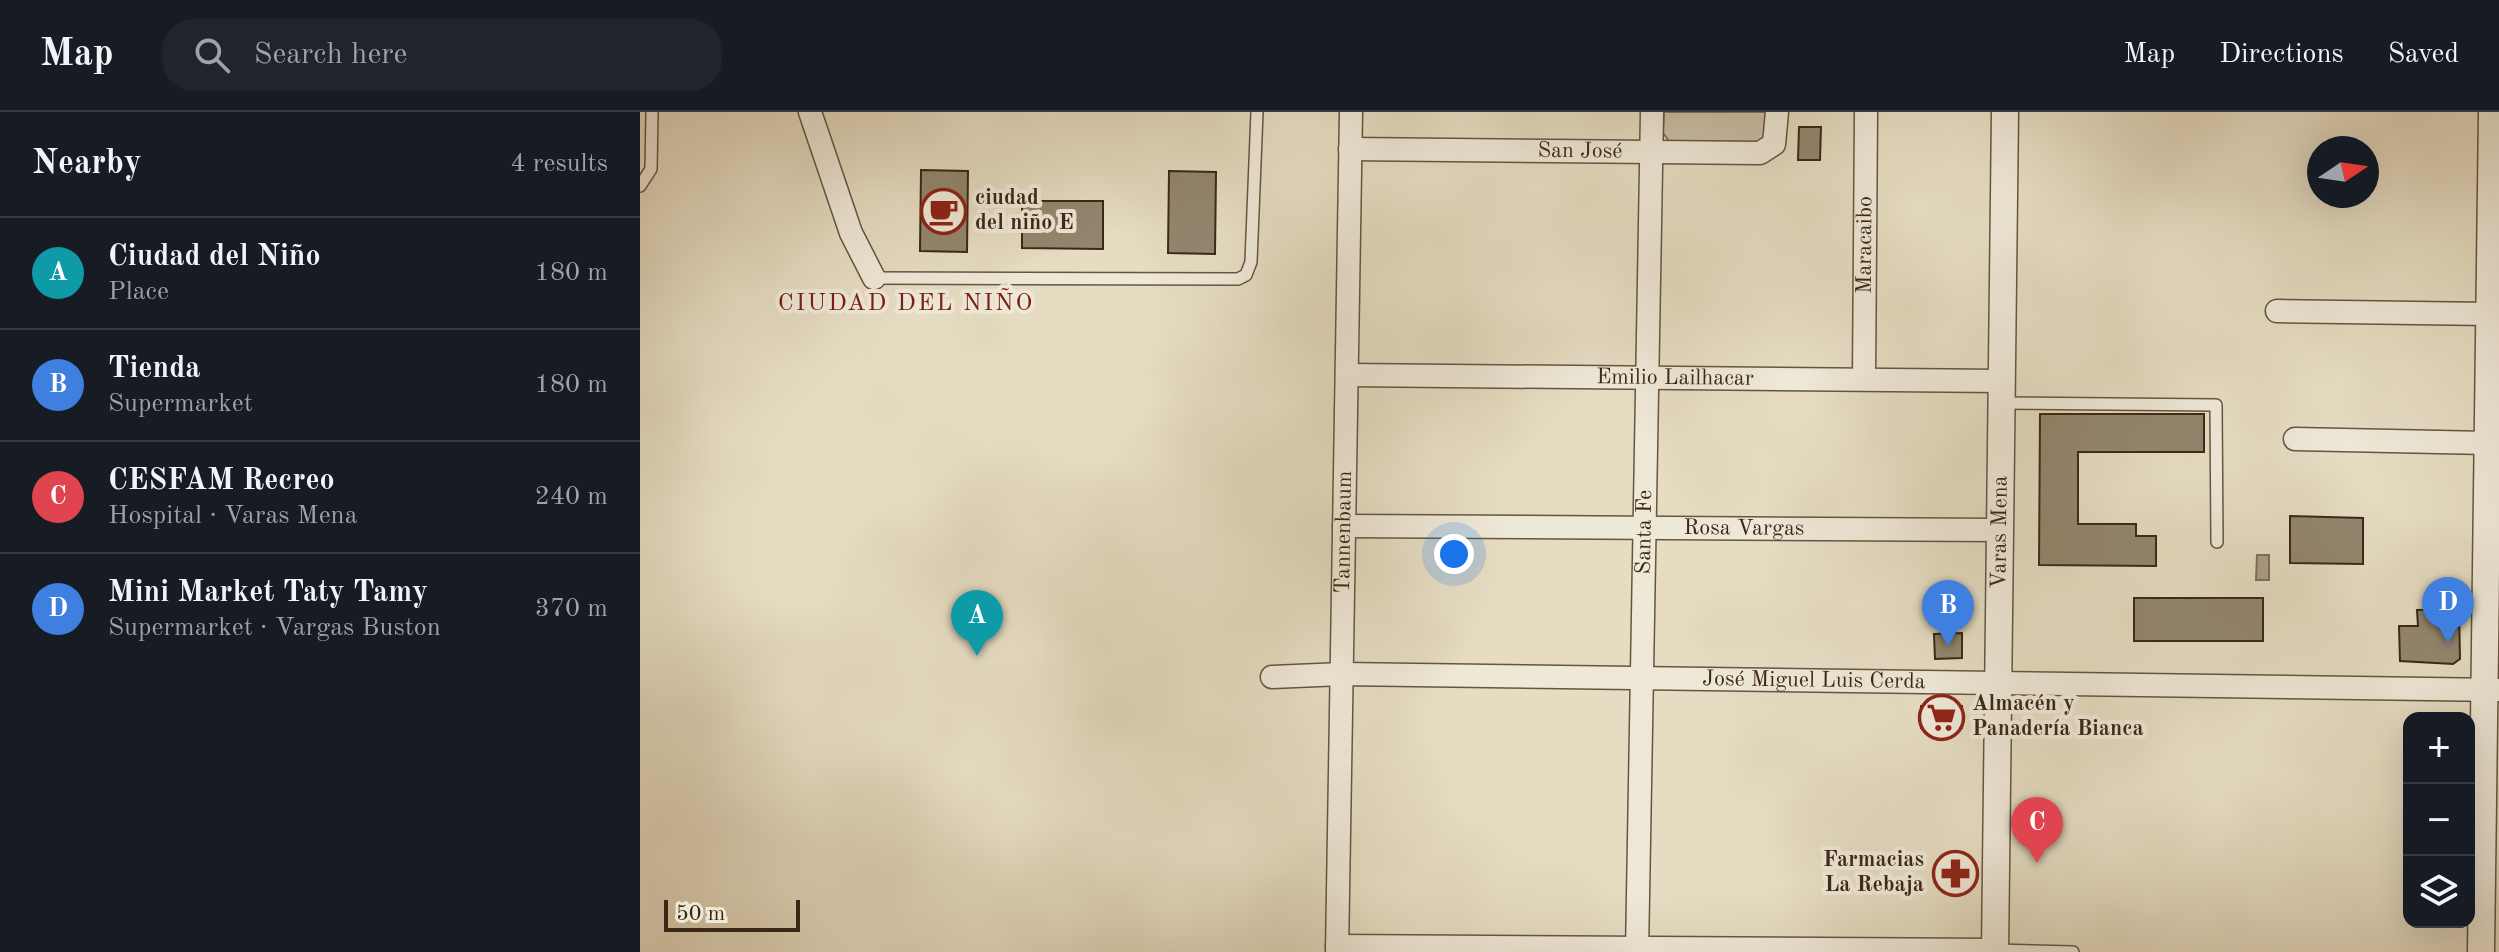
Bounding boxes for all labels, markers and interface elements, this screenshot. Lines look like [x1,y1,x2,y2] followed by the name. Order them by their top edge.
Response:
[162,19,722,91] search box
[190,33,234,77] icon: search
[40,36,114,74] text: Map
[254,40,407,70] text: Search here
[2123,41,2175,69] text: Map
[2219,41,2344,69] text: Directions
[2388,41,2459,69] text: Saved
[2307,136,2379,208] north arrow
[1537,140,1623,163] street label: San José
[32,147,142,181] text: Nearby
[510,151,608,177] text: 4 results
[920,187,968,235] cafe icon: ciudad del niño E
[975,187,1074,234] place label: ciudad del niño E
[1854,196,1876,294] street label: Maracaibo
[108,242,321,272] text: Ciudad del Niño
[48,260,68,286] text: A
[535,260,608,286] text: 180 m
[108,279,169,305] text: Place
[778,287,1034,316] district label: CIUDAD DEL NIÑO
[108,354,201,384] text: Tienda
[1596,366,1754,390] street label: Emilio Lailhacar
[49,372,67,398] text: B
[535,372,608,398] text: 180 m
[108,391,253,417] text: Supermarket
[108,466,335,496] text: CESFAM Recreo
[1332,471,1356,594] street label: Tannenbaum
[1988,475,2012,589] street label: Varas Mena
[49,484,67,510] text: C
[535,484,608,510] text: 240 m
[1633,490,1656,575] street label: Santa Fe
[108,503,358,529] text: Hospital · Varas Mena
[1684,517,1804,540] street label: Rosa Vargas
[1434,534,1474,574] your location
[2422,577,2474,643] pin: D
[108,578,428,608] text: Mini Market Taty Tamy
[1922,580,1974,646] pin: B
[951,590,1003,656] pin: A
[48,596,68,622] text: D
[535,596,608,622] text: 370 m
[108,615,441,641] text: Supermarket · Vargas Buston
[1702,668,1926,693] street label: José Miguel Luis Cerda
[1917,693,1965,741] supermarket icon: Almacén y Panadería Bianca
[1972,693,2144,740] place label: Almacén y Panadería Bianca
[2403,712,2475,928] map controls
[2403,712,2475,784] button: +
[2403,784,2475,856] button: −
[2011,797,2063,863] pin: C
[1823,849,1924,896] place label: Farmacias La Rebaja
[1931,849,1979,897] pharmacy icon: Farmacias La Rebaja
[2403,856,2475,928] button: layers
[664,896,800,932] scale bar
[676,903,725,925] text: 50 m

